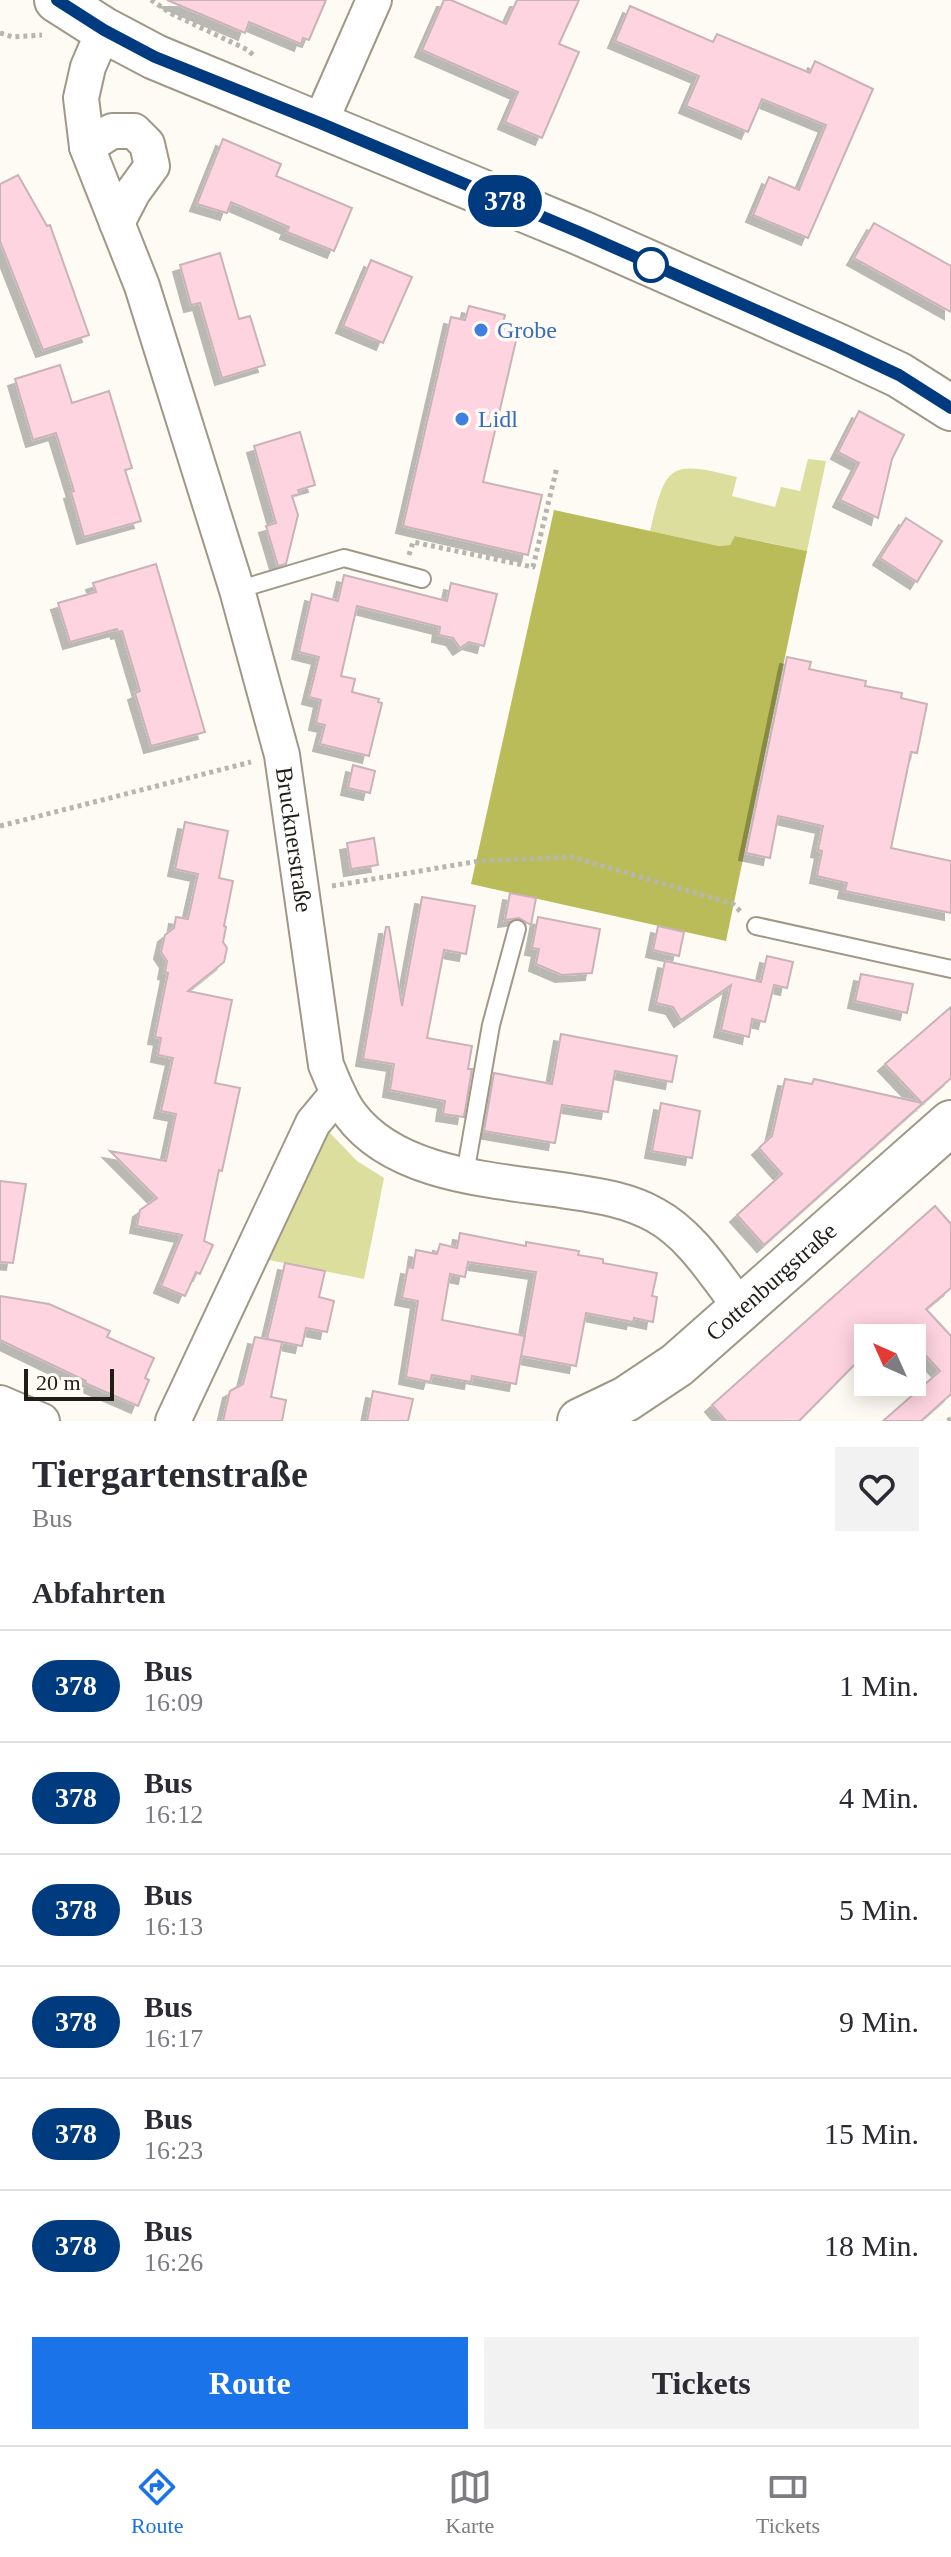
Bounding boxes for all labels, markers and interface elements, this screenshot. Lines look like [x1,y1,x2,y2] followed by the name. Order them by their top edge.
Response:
[459,175,551,227] line badge: 378
[484,185,526,216] text: 378
[634,248,668,282] unlabelled marker
[497,317,557,343] place label: Grobe
[472,321,490,339] marker: Grobe
[478,406,518,432] place label: Lidl
[453,410,471,428] marker: Lidl
[271,765,317,914] street label: Brucknerstraße
[701,1217,842,1346] street label: Cottenburgstraße
[854,1324,926,1396] north arrow
[854,1324,926,1396] map controls
[24,1365,114,1401] scale bar
[36,1370,81,1395] text: 20 m
[835,1447,919,1531] button: heart
[32,1453,308,1495] text: Tiergartenstraße
[32,1504,72,1533] text: Bus
[32,1576,165,1609] text: Abfahrten
[144,1654,192,1687] text: Bus
[839,1669,919,1702] text: 1 Min.
[55,1670,97,1701] text: 378
[144,1688,203,1717] text: 16:09
[144,1766,192,1799] text: Bus
[839,1781,919,1814] text: 4 Min.
[55,1782,97,1813] text: 378
[144,1800,203,1829] text: 16:12
[144,1878,192,1911] text: Bus
[839,1893,919,1926] text: 5 Min.
[55,1894,97,1925] text: 378
[144,1912,203,1941] text: 16:13
[144,1990,192,2023] text: Bus
[839,2005,919,2038] text: 9 Min.
[55,2006,97,2037] text: 378
[144,2024,203,2053] text: 16:17
[144,2102,192,2135] text: Bus
[824,2117,919,2150] text: 15 Min.
[55,2118,97,2149] text: 378
[144,2136,203,2165] text: 16:23
[144,2214,192,2247] text: Bus
[824,2229,919,2262] text: 18 Min.
[55,2230,97,2261] text: 378
[144,2248,203,2277] text: 16:26
[32,2337,468,2429] button: Route
[484,2337,919,2429] button: Tickets
[131,2465,183,2539] tab: Route
[445,2465,494,2539] tab: Karte
[756,2465,820,2539] tab: Tickets

